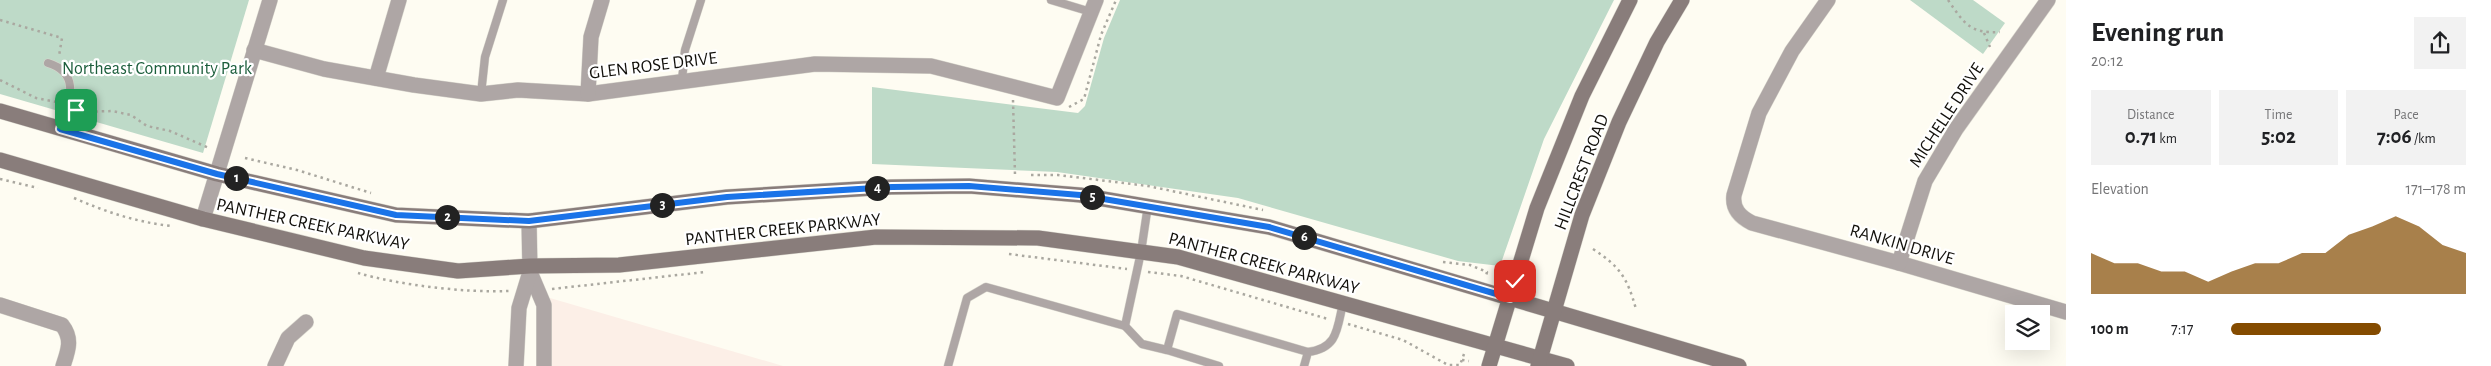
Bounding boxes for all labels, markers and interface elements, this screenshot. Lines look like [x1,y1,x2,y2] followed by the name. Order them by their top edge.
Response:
[2414,17,2466,69] button: share
[2091,19,2224,47] text: Evening run
[588,49,718,83] street label: GLEN ROSE DRIVE
[2091,53,2123,69] text: 20:12
[62,60,253,78] park label: Northeast Community Park
[1906,60,1987,171] street label: MICHELLE DRIVE
[55,89,97,131] pin
[62,96,90,124] icon: arrive
[2127,108,2175,122] text: Distance
[2265,108,2292,122] text: Time
[2394,108,2419,122] text: Pace
[1552,112,1612,233] street label: HILLCREST ROAD
[2125,126,2157,147] text: 0.71
[2261,126,2296,147] text: 5:02
[2377,126,2412,147] text: 7:06
[2157,132,2177,146] text: km
[2412,132,2436,146] text: /km
[224,166,248,190] pin: 1
[234,171,239,185] text: 1
[864,176,890,200] pin: 4
[874,181,881,195] text: 4
[2091,181,2149,197] text: Elevation
[2406,181,2466,197] text: 171–178 m
[1080,184,1104,210] pin: 5
[1089,190,1096,204] text: 5
[650,192,674,218] pin: 3
[215,196,411,254] street label: PANTHER CREEK PARKWAY
[659,198,666,212] text: 3
[434,204,460,230] pin: 2
[444,210,451,224] text: 2
[684,211,882,249] street label: PANTHER CREEK PARKWAY
[1848,221,1956,269] street label: RANKIN DRIVE
[1292,224,1316,250] pin: 6
[1166,230,1362,298] street label: PANTHER CREEK PARKWAY
[1301,230,1308,244] text: 6
[1494,260,1536,302] pin
[1501,267,1529,295] icon: check
[2005,305,2050,350] map controls
[2005,305,2050,350] button: layers
[2091,321,2129,337] text: 100 m
[2171,321,2194,337] text: 7:17

